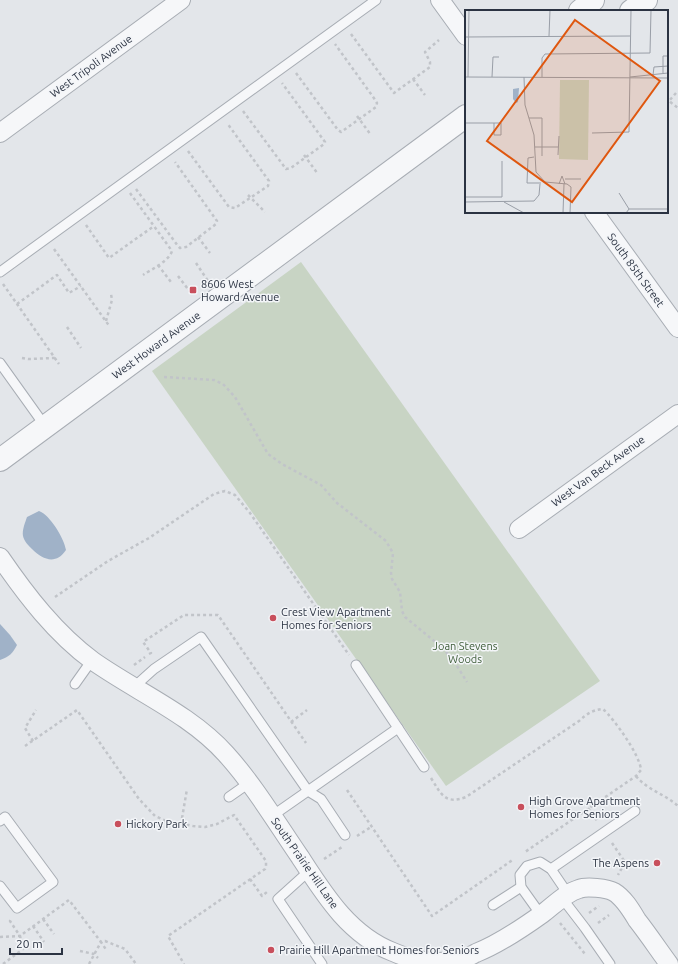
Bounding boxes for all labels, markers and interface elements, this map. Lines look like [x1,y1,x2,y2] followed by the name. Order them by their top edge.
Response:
[465,10,668,213] inset map
[48,32,134,100] street label: West Tripoli Avenue
[605,231,667,310] street label: South 85th Street
[201,278,279,303] place label: 8606 West Howard Avenue
[188,285,198,295] marker: 8606 West Howard Avenue
[110,309,202,381] street label: West Howard Avenue
[549,433,647,509] street label: West Van Beck Avenue
[281,606,391,631] place label: Crest View Apartment Homes for Seniors
[268,613,278,623] marker: Crest View Apartment Homes for Seniors
[433,640,498,665] park label: Joan Stevens Woods
[529,795,641,820] place label: High Grove Apartment Homes for Seniors
[516,802,526,812] marker: High Grove Apartment Homes for Seniors
[269,815,341,911] street label: South Prairie Hill Lane
[126,818,188,830] place label: Hickory Park
[113,819,123,829] marker: Hickory Park
[592,857,649,869] place label: The Aspens
[652,858,662,868] marker: The Aspens
[10,930,62,956] scale bar
[16,937,43,950] text: 20 m
[279,944,479,956] place label: Prairie Hill Apartment Homes for Seniors
[266,945,276,955] marker: Prairie Hill Apartment Homes for Seniors

